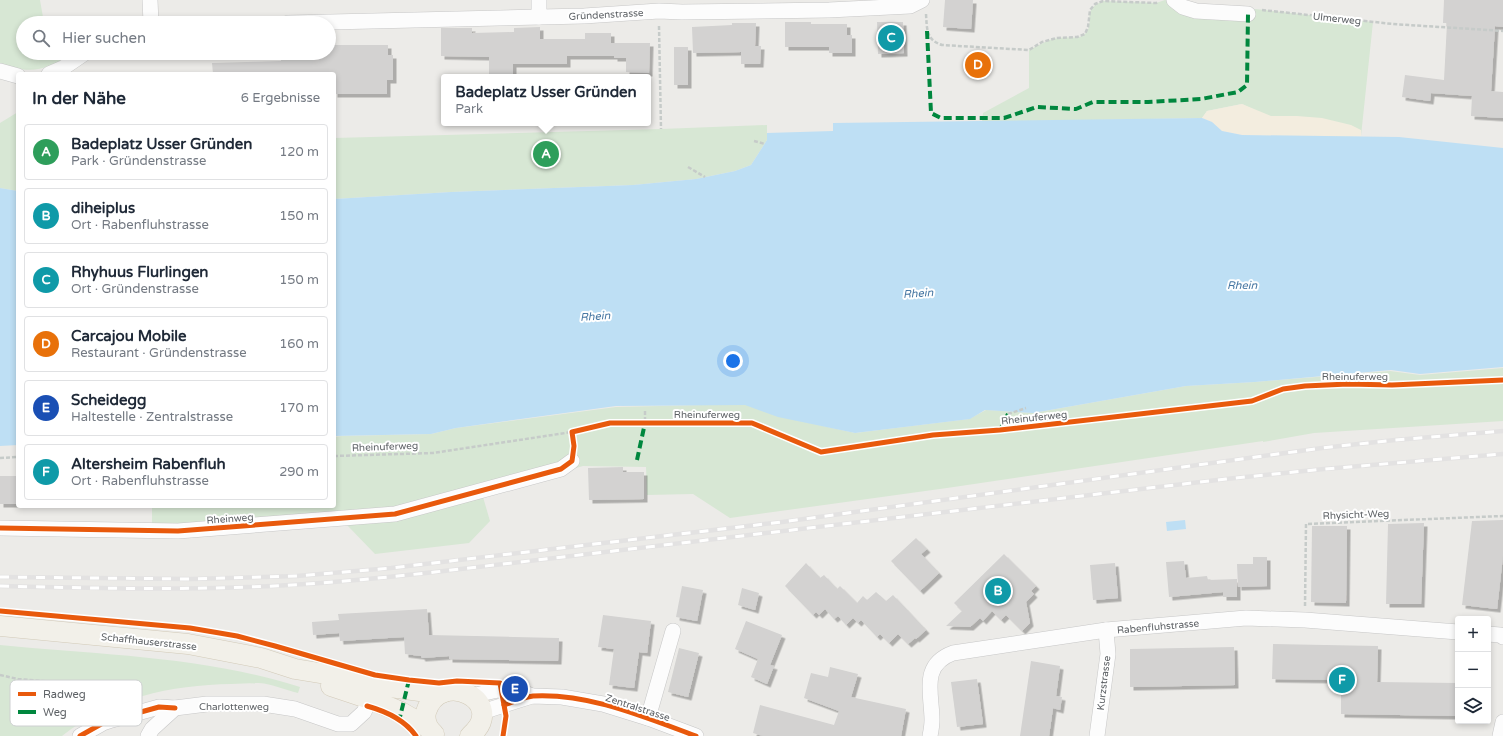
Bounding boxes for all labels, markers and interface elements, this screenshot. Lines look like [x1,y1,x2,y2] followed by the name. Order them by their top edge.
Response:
[568,7,644,23] street label: Gründenstrasse
[1312,10,1362,27] street label: Ulmerweg
[16,16,336,60] search box
[878,23,904,53] pin: C
[30,27,52,49] icon: search
[62,29,146,47] text: Hier suchen
[965,50,991,80] pin: D
[441,74,651,126] popup
[455,83,637,101] text: Badeplatz Usser Gründen
[32,88,126,109] text: In der Nähe
[241,90,320,106] text: 6 Ergebnisse
[455,101,483,117] text: Park
[71,135,252,153] text: Badeplatz Usser Gründen
[533,139,559,169] pin: A
[41,144,51,160] text: A
[279,144,319,160] text: 120 m
[71,153,206,169] text: Park · Gründenstrasse
[71,199,135,217] text: diheiplus
[41,208,51,224] text: B
[279,208,319,224] text: 150 m
[71,217,209,233] text: Ort · Rabenfluhstrasse
[71,263,209,281] text: Rhyhuus Flurlingen
[41,272,51,288] text: C
[279,272,319,288] text: 150 m
[1227,279,1257,292] water label: Rhein
[71,281,199,297] text: Ort · Gründenstrasse
[903,286,934,301] water label: Rhein
[580,309,611,324] water label: Rhein
[71,327,187,345] text: Carcajou Mobile
[41,336,51,352] text: D
[279,336,319,352] text: 160 m
[71,345,247,361] text: Restaurant · Gründenstrasse
[723,351,743,371] your location
[1322,371,1388,383] street label: Rheinuferweg
[71,391,146,409] text: Scheidegg
[42,400,50,416] text: E
[279,400,319,416] text: 170 m
[71,409,233,425] text: Haltestelle · Zentralstrasse
[674,409,740,421] street label: Rheinuferweg
[1000,409,1068,427] street label: Rheinuferweg
[352,440,418,454] street label: Rheinuferweg
[71,455,226,473] text: Altersheim Rabenfluh
[42,464,50,480] text: F
[279,464,319,480] text: 290 m
[71,473,209,489] text: Ort · Rabenfluhstrasse
[1323,508,1390,522] street label: Rhysicht-Weg
[206,511,254,527] street label: Rheinweg
[985,576,1011,606] pin: B
[1455,616,1491,724] map controls
[1455,616,1491,652] button: +
[1116,617,1200,637] street label: Rabenfluhstrasse
[100,631,198,653] street label: Schaffhauserstrasse
[1455,652,1491,688] button: −
[1095,655,1113,711] street label: Kurzstrasse
[1329,665,1355,695] pin: F
[502,674,528,704] pin: E
[10,680,142,726] legend
[43,688,86,701] text: Radweg
[1455,688,1491,724] button: layers
[604,692,672,724] street label: Zentralstrasse
[199,701,269,713] street label: Charlottenweg
[43,706,67,719] text: Weg

